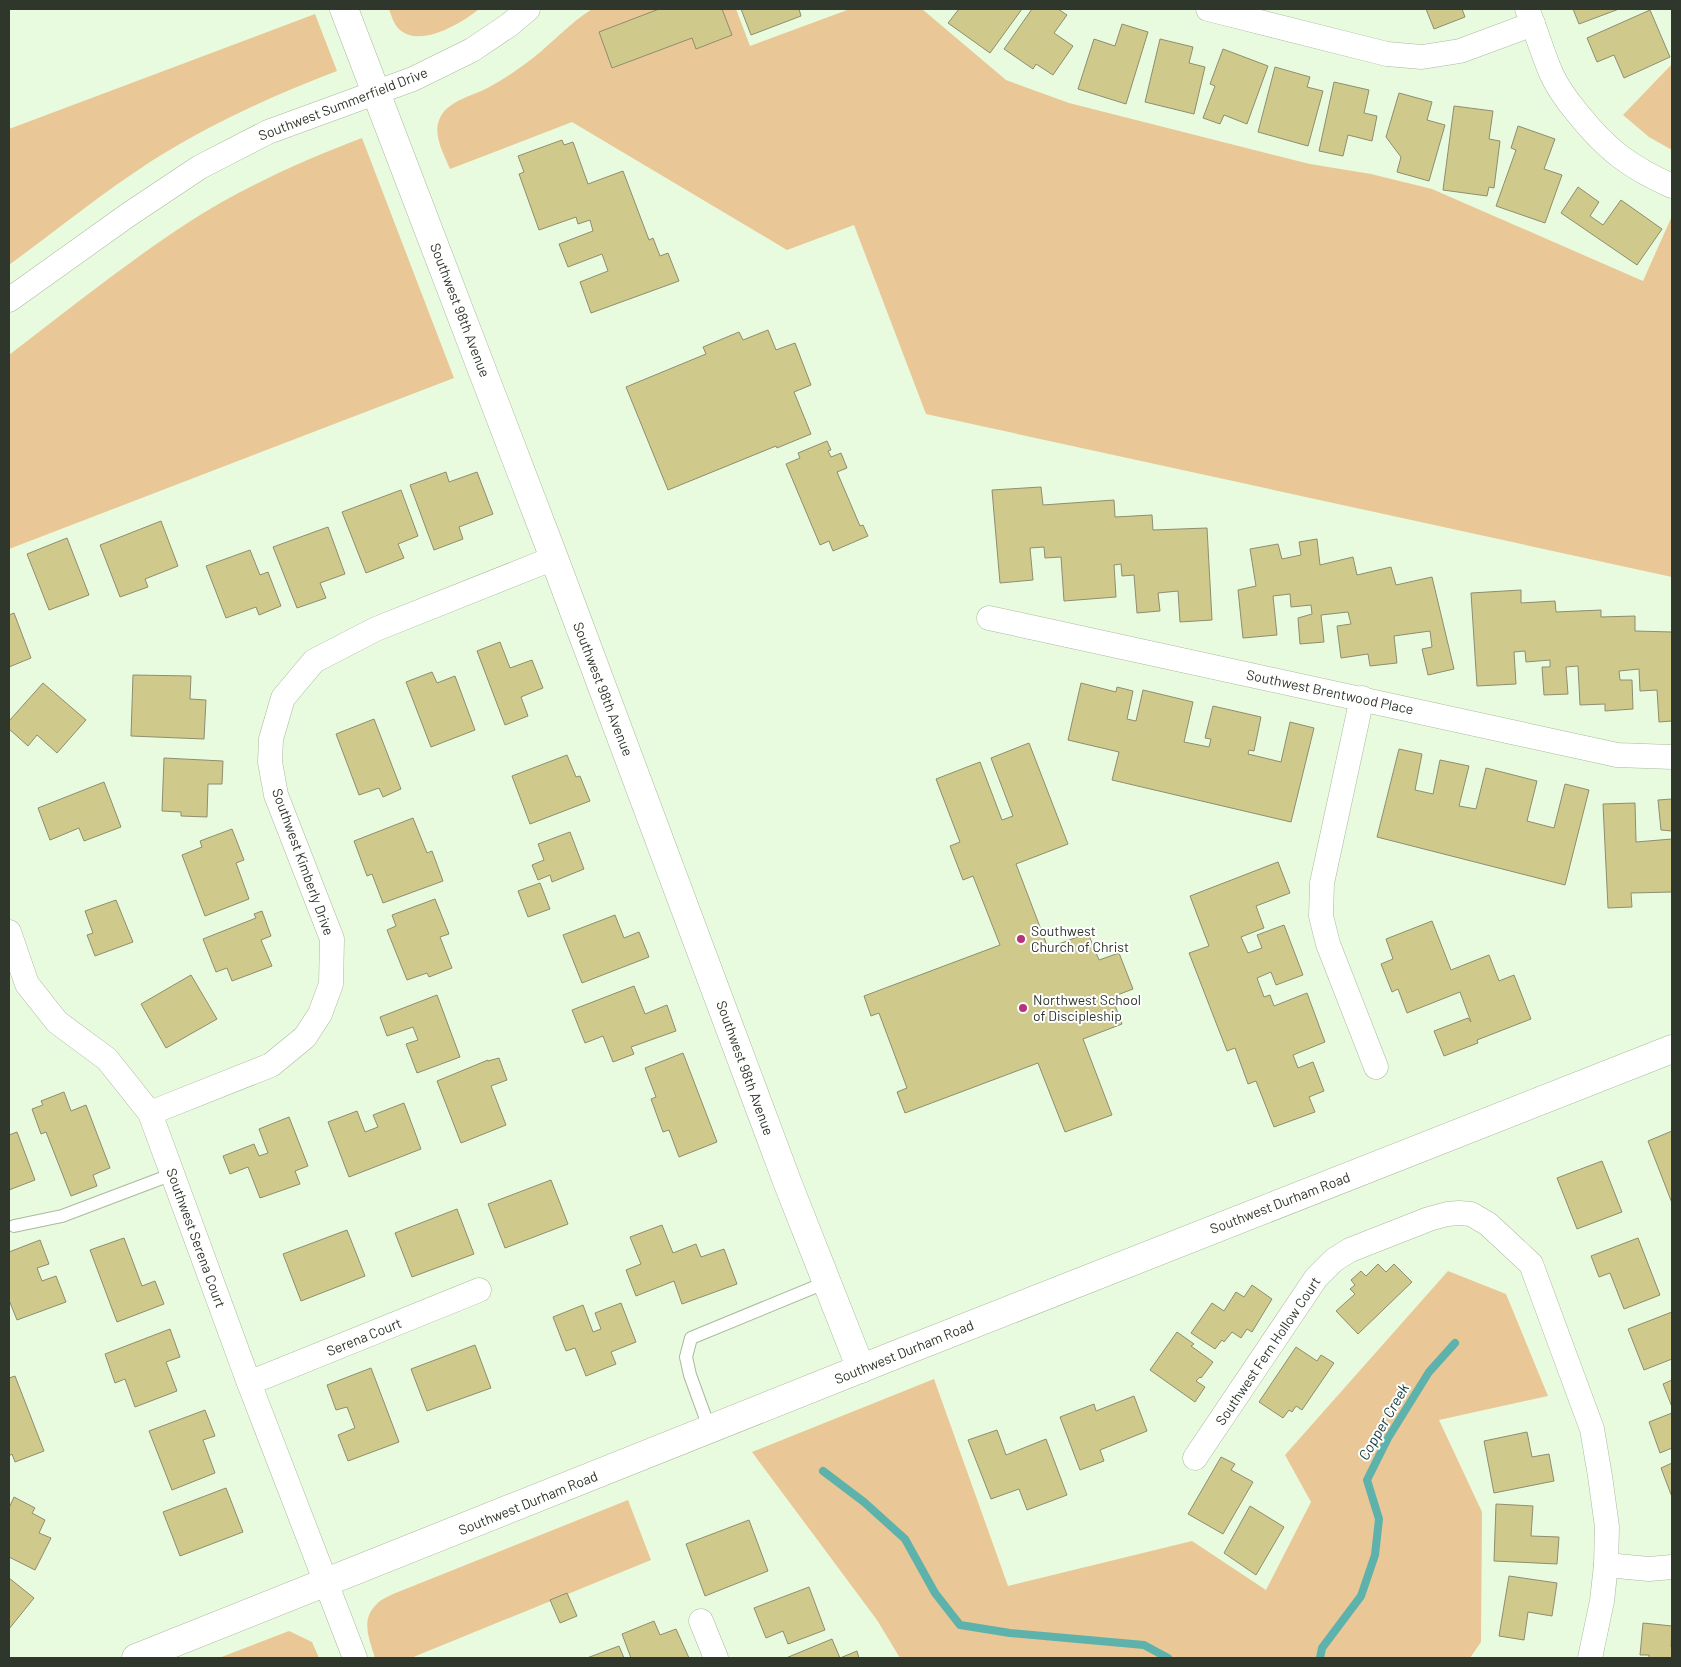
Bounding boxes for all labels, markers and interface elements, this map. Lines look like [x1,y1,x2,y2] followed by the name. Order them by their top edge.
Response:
[256,63,430,144] street label: Southwest Summerfield Drive
[427,240,494,379] street label: Southwest 98th Avenue
[570,619,637,758] street label: Southwest 98th Avenue
[1245,665,1415,718] street label: Southwest Brentwood Place
[269,786,338,938] street label: Southwest Kimberly Drive
[1031,922,1129,955] place label: Southwest Church of Christ
[1015,933,1027,945] marker: Southwest Church of Christ
[1033,991,1141,1024] place label: Northwest School of Discipleship
[713,998,778,1138] street label: Southwest 98th Avenue
[1017,1002,1029,1014] marker: Northwest School of Discipleship
[163,1166,230,1310] street label: Southwest Serena Court
[1207,1168,1352,1237] street label: Southwest Durham Road
[1211,1273,1324,1428] street label: Southwest Fern Hollow Court
[324,1314,404,1359] street label: Serena Court
[832,1316,976,1387] street label: Southwest Durham Road
[1354,1379,1413,1463] water label: Copper Creek
[456,1467,600,1538] street label: Southwest Durham Road

